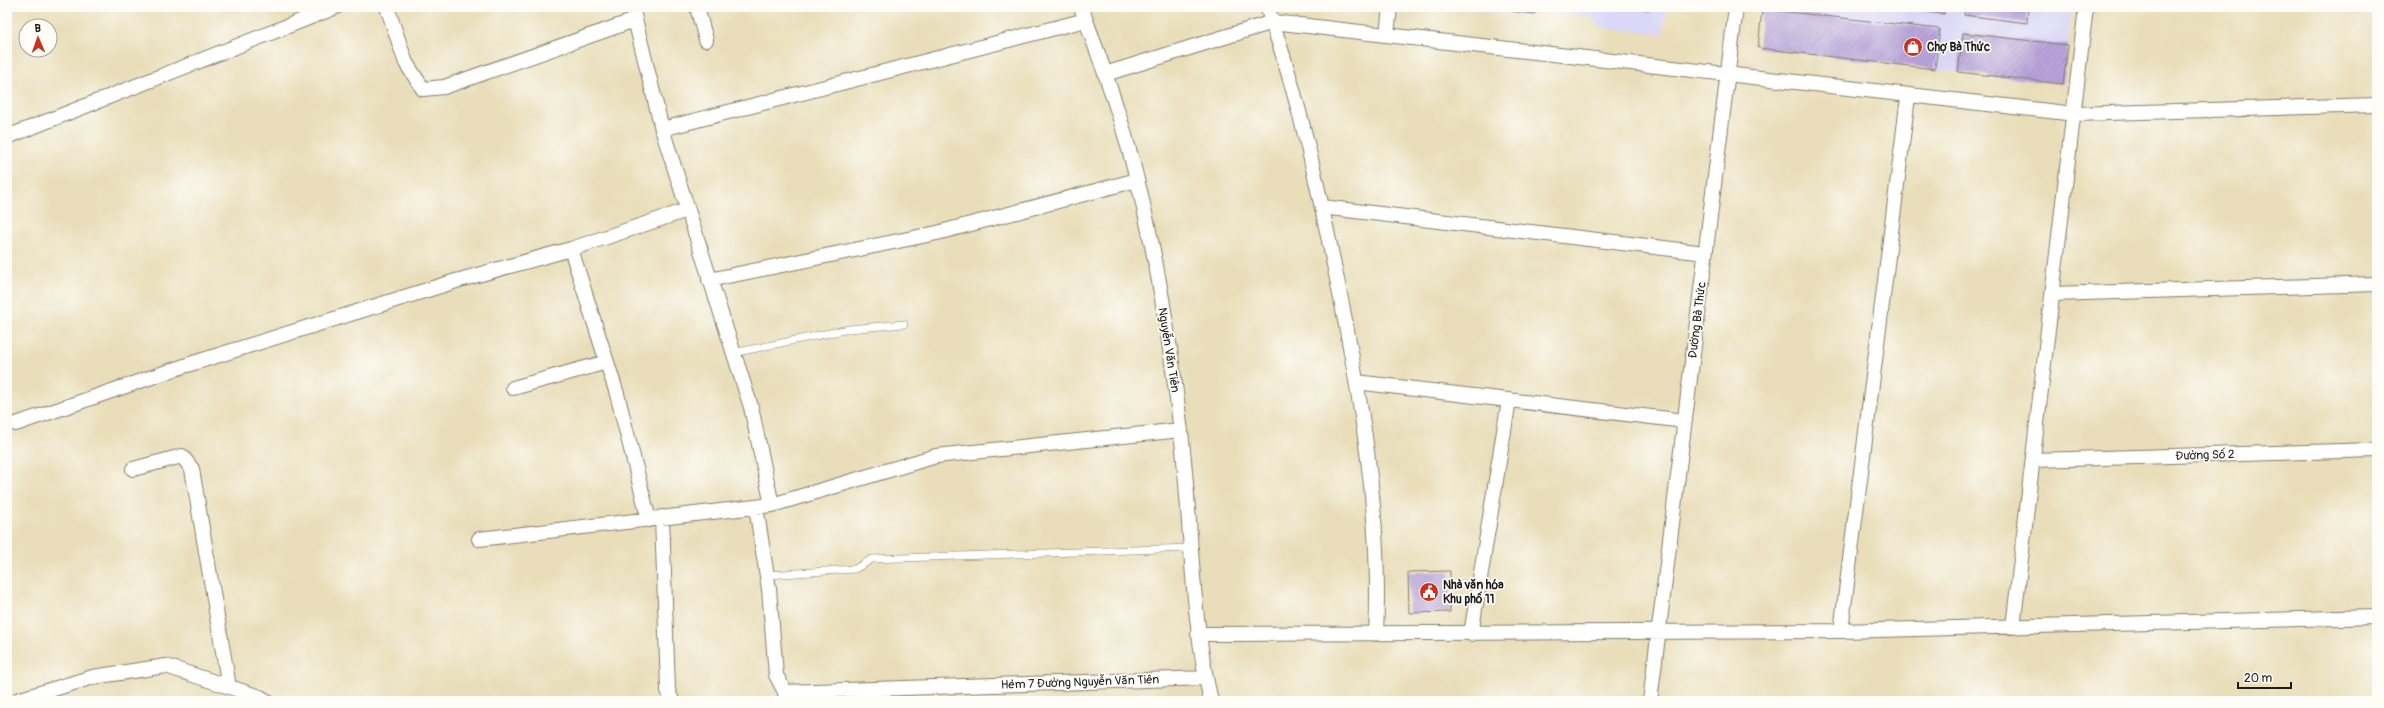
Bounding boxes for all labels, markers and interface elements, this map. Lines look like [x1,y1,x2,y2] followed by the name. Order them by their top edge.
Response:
[18,18,58,58] north arrow
[34,22,41,35] text: B
[1902,36,1924,58] shop icon: Chợ Bà Thức
[1927,40,1990,55] place label: Chợ Bà Thức
[1685,281,1710,359] street label: Đường Bà Thức
[1154,306,1184,394] street label: Nguyễn Văn Tiên
[2175,446,2235,464] street label: Đường Số 2
[1443,578,1504,607] place label: Nhà văn hóa Khu phố 11
[1418,581,1440,603] public building icon: Nhà văn hóa Khu phố 11
[2238,664,2291,690] scale bar
[1001,671,1160,693] street label: Hẻm 7 Đường Nguyễn Văn Tiên
[2244,671,2273,686] text: 20 m

